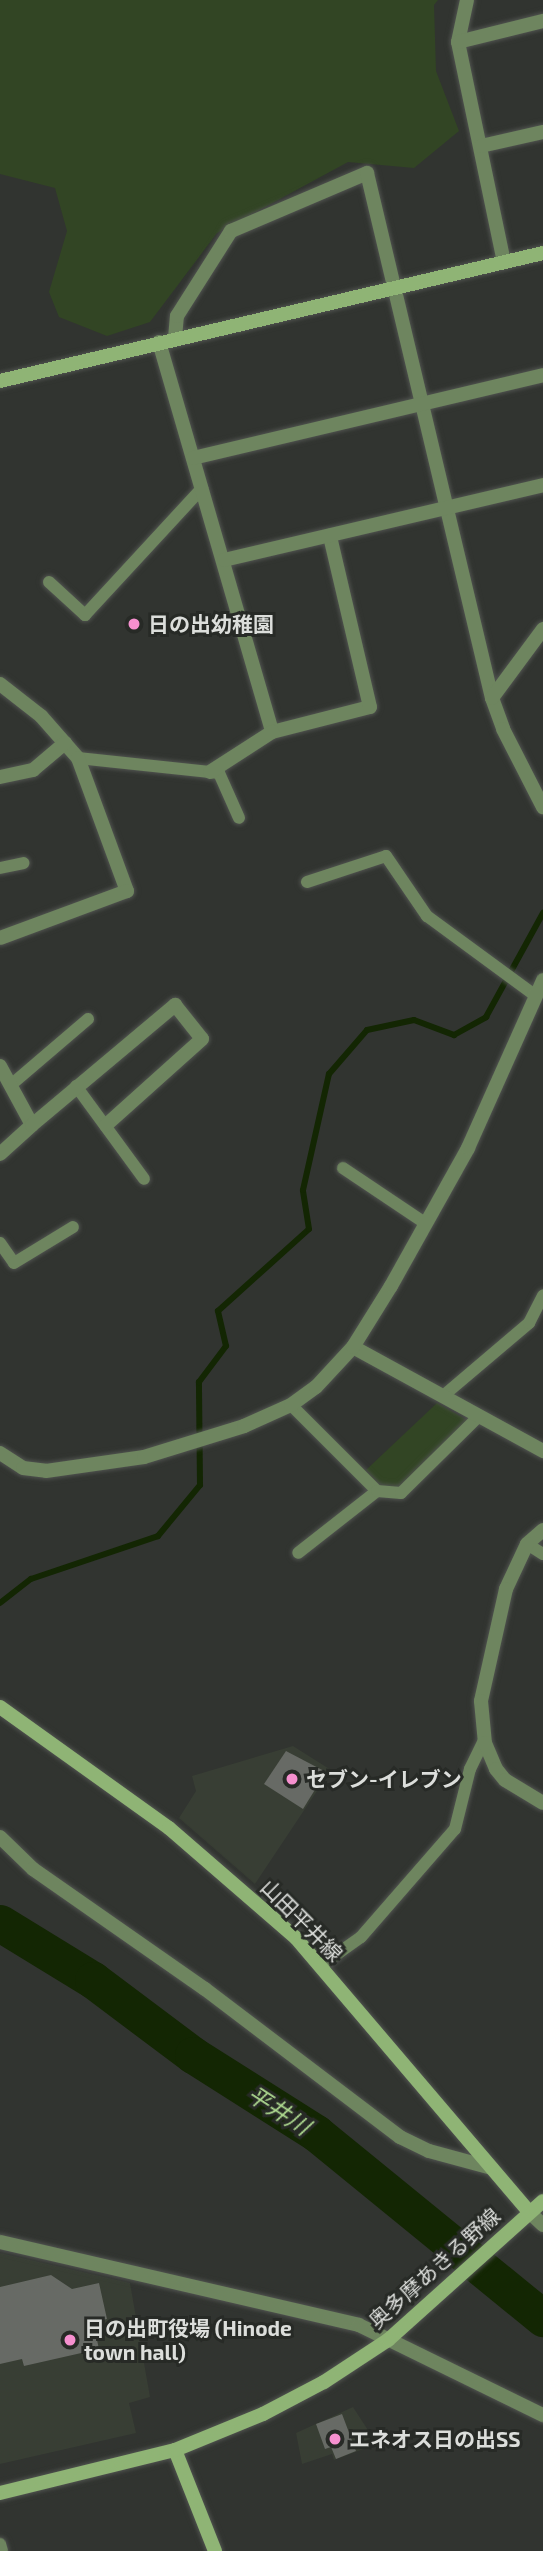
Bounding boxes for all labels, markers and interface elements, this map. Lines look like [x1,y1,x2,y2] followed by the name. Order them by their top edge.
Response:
[148,611,274,637] place label: 日の出幼稚園
[126,616,142,632] marker: 日の出幼稚園
[306,1766,462,1792] place label: セブン-イレブン
[284,1771,300,1787] marker: セブン-イレブン
[256,1874,348,1966] street label: 山田平井線
[243,2080,315,2140] water label: 平井川
[363,2202,505,2334] street label: 奥多摩あきる野線
[84,2315,292,2365] place label: 日の出町役場 (Hinode town hall)
[62,2332,78,2348] marker: 日の出町役場 (Hinode town hall)
[349,2426,521,2452] place label: エネオス日の出SS
[327,2431,343,2447] marker: エネオス日の出SS

